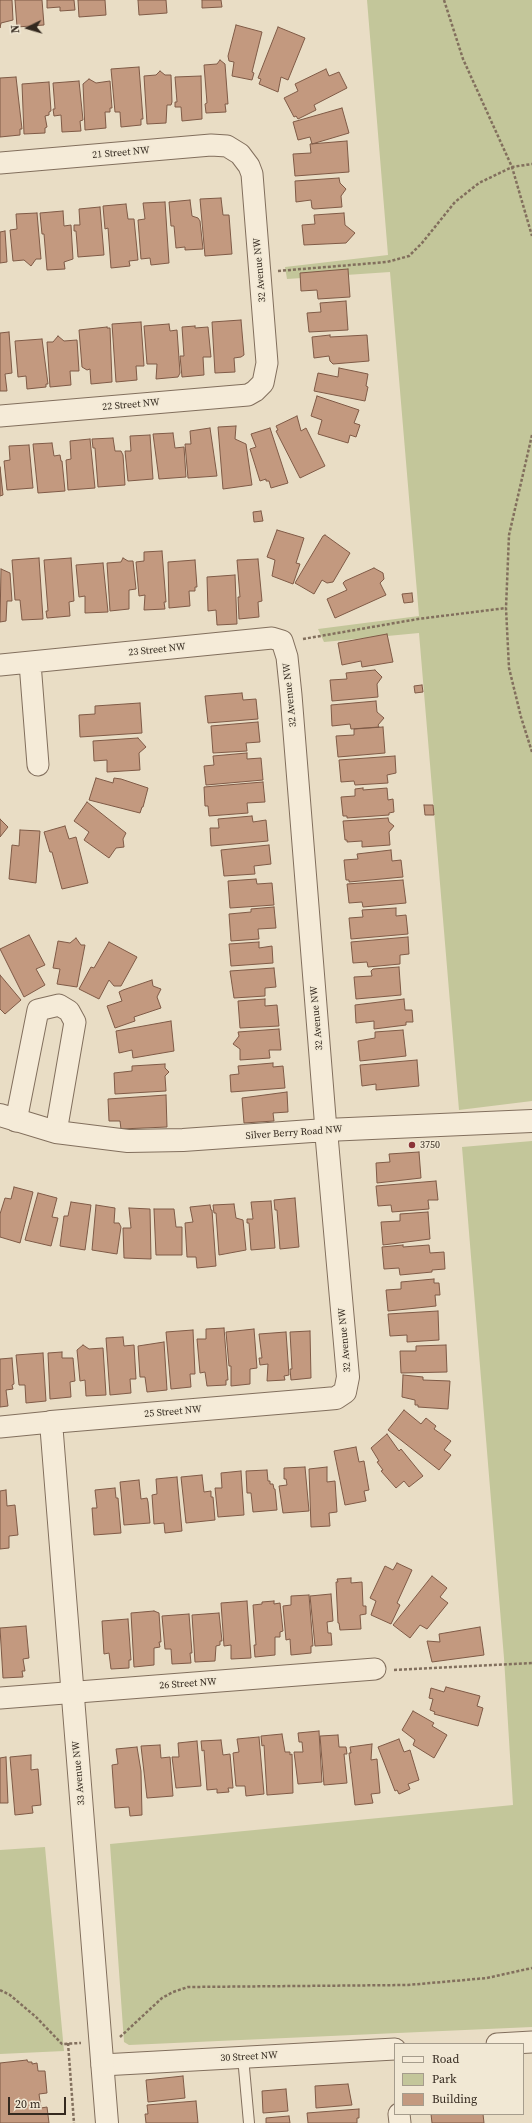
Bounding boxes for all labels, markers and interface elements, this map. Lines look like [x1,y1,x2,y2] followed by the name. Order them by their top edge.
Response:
[8,8,48,48] north arrow
[8,24,23,34] text: N
[92,145,150,161] street label: 21 Street NW
[251,237,269,303] street label: 32 Avenue NW
[102,397,160,413] street label: 22 Street NW
[128,641,186,659] street label: 23 Street NW
[281,662,299,728] street label: 32 Avenue NW
[308,985,326,1051] street label: 32 Avenue NW
[245,1124,343,1142] street label: Silver Berry Road NW
[420,1139,440,1151] place label: 3750
[407,1140,417,1150] marker: 3750
[336,1307,354,1373] street label: 32 Avenue NW
[144,1404,202,1420] street label: 25 Street NW
[159,1676,217,1692] street label: 26 Street NW
[70,1740,88,1806] street label: 33 Avenue NW
[394,2043,524,2115] legend
[220,2050,278,2064] street label: 30 Street NW
[432,2051,459,2067] text: Road
[432,2071,457,2087] text: Park
[10,2089,68,2115] scale bar
[432,2091,477,2107] text: Building
[15,2096,41,2112] text: 20 m

